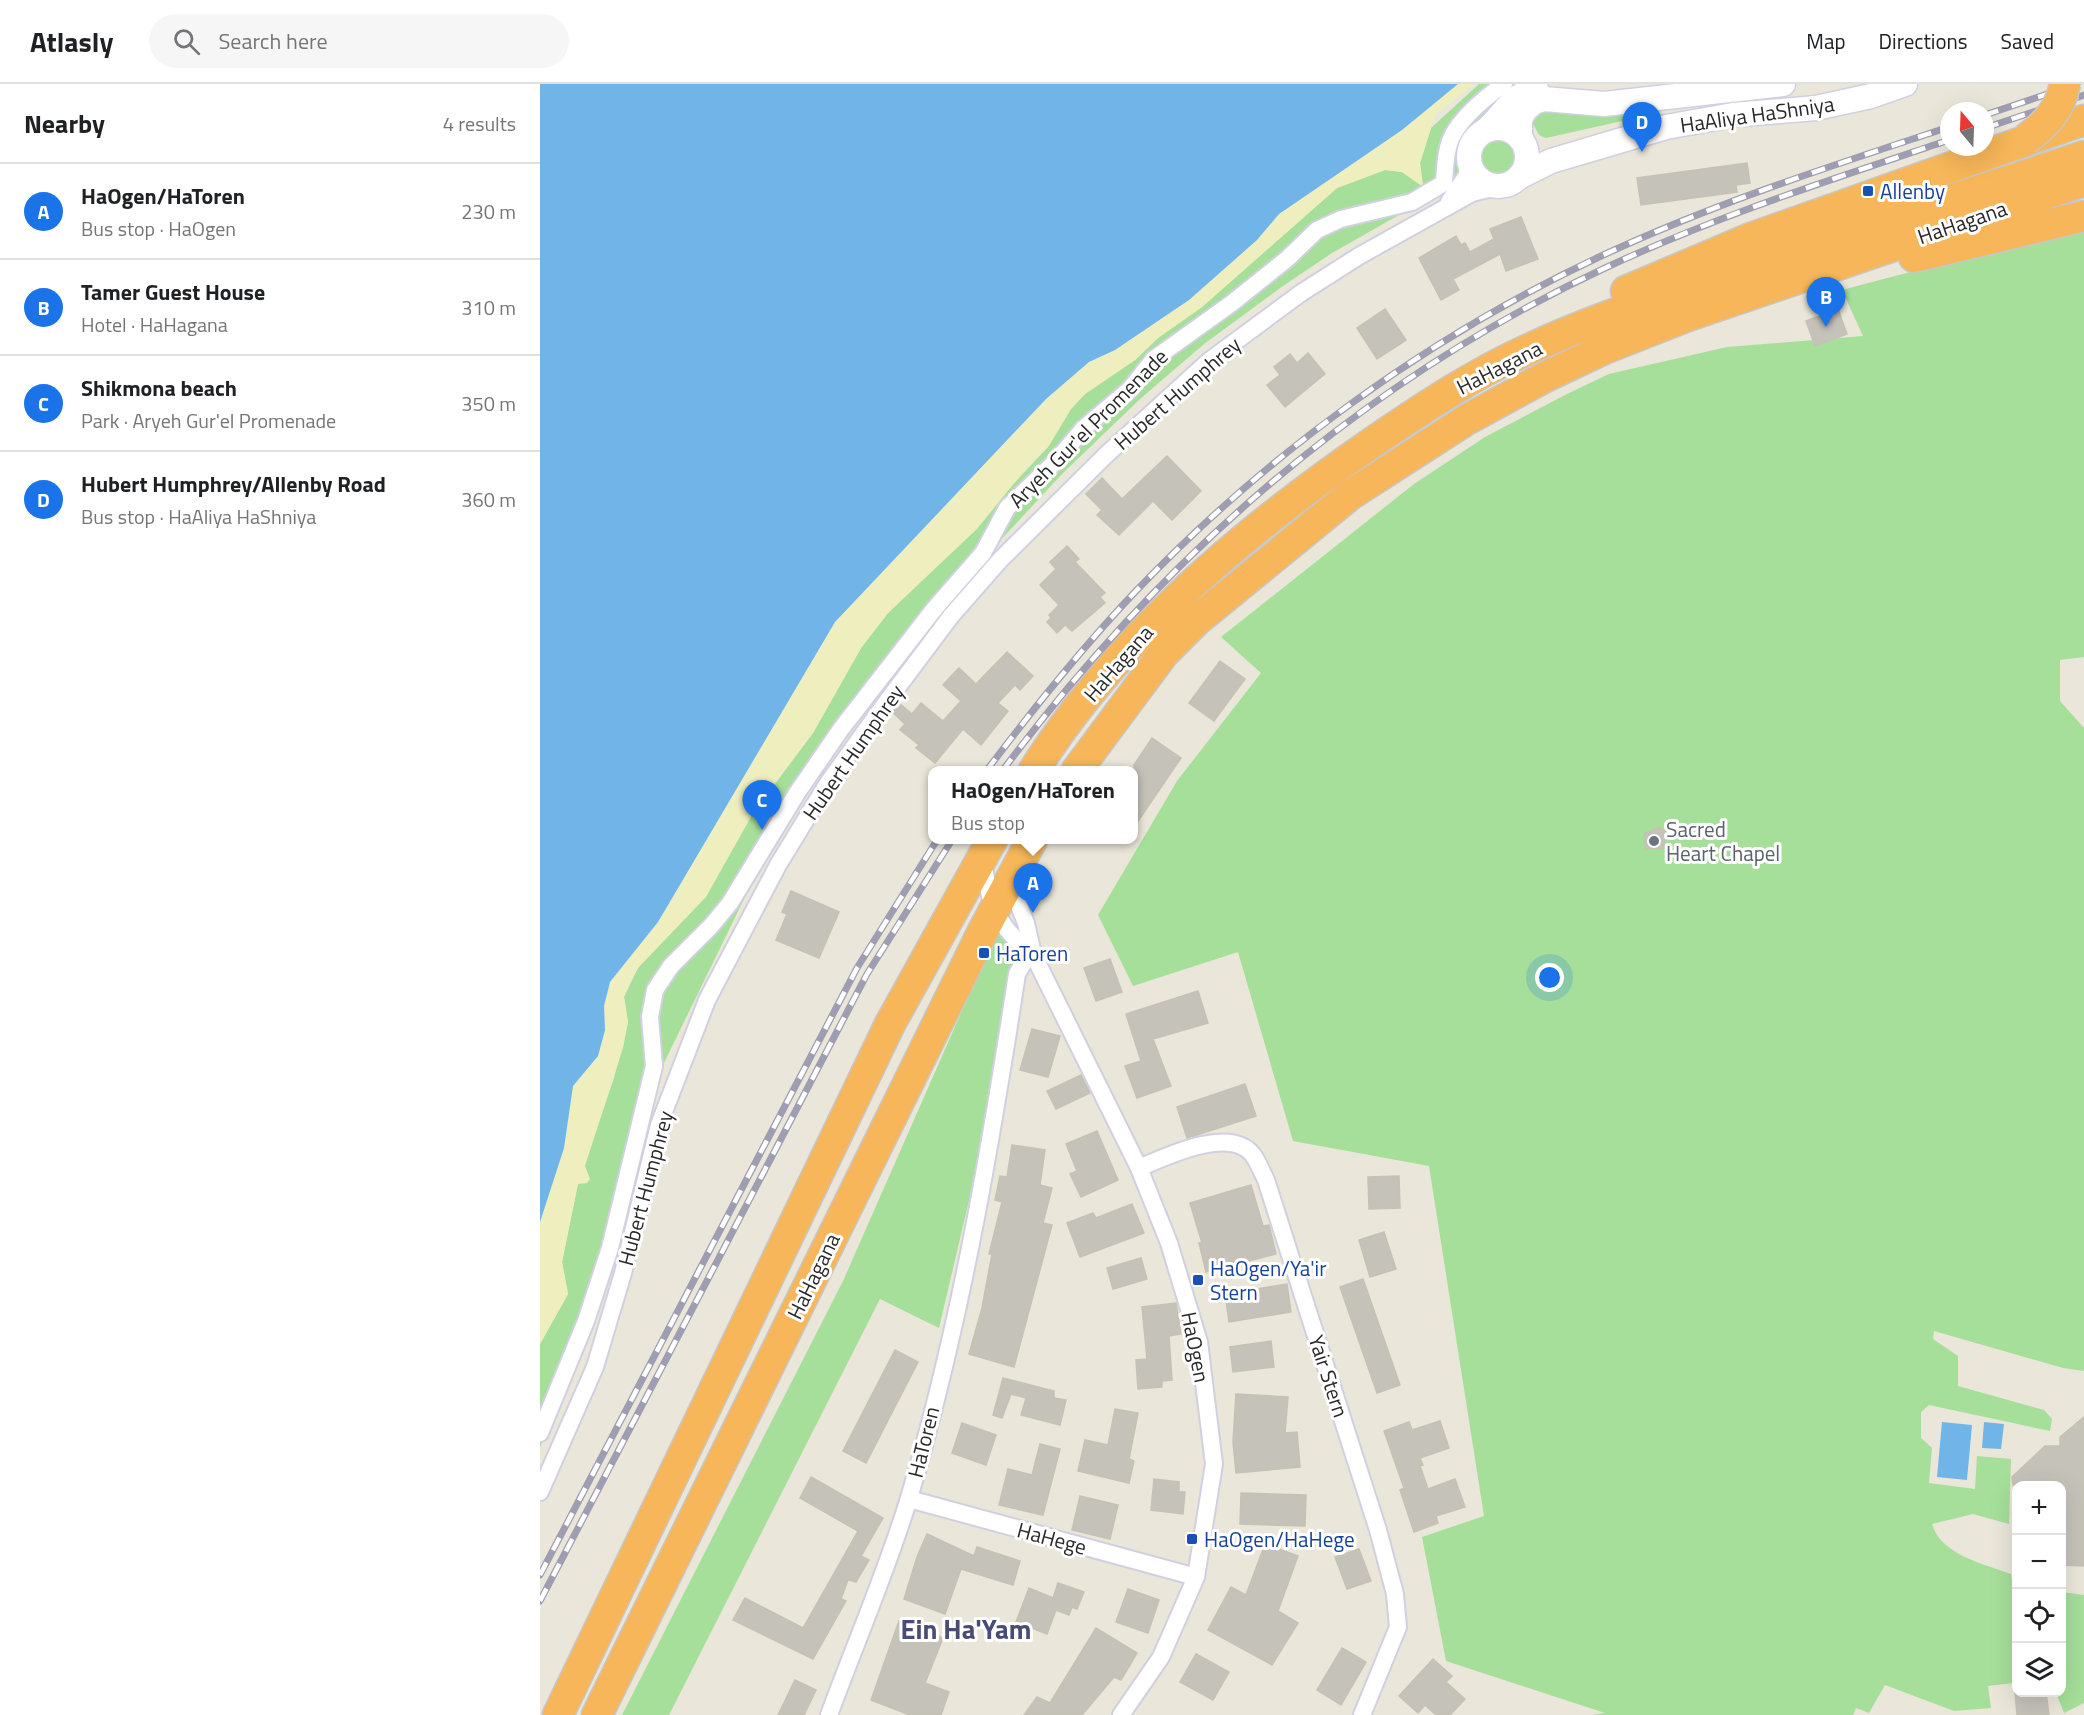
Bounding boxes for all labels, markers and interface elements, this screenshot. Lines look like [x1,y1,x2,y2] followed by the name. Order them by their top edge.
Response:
[149,14,569,68] search box
[30,20,113,63] text: Atlasly
[218,24,328,58] text: Search here
[170,25,203,58] icon: search
[1806,25,1846,57] text: Map
[1879,25,1968,57] text: Directions
[2001,25,2054,57] text: Saved
[1678,87,1837,141] street label: HaAliya HaShniya
[1940,102,1994,156] north arrow
[1622,103,1662,152] pin: D
[24,104,105,143] text: Nearby
[443,108,516,139] text: 4 results
[1880,175,1945,207] place label: Allenby
[81,179,245,213] text: HaOgen/HaToren
[1861,184,1875,198] marker: Allenby
[1913,192,2011,252] street label: HaHagana
[37,196,50,227] text: A
[461,196,516,227] text: 230 m
[81,213,236,244] text: Bus stop · HaOgen
[81,275,265,309] text: Tamer Guest House
[1806,278,1846,327] pin: B
[37,292,50,323] text: B
[461,292,516,323] text: 310 m
[81,309,228,340] text: Hotel · HaHagana
[1106,329,1248,457] street label: Hubert Humphrey
[1451,332,1548,402] street label: HaHagana
[1001,341,1175,515] street label: Aryeh Gur'el Promenade
[81,371,237,405] text: Shikmona beach
[38,388,49,419] text: C
[461,388,516,419] text: 350 m
[81,405,336,436] text: Park · Aryeh Gur'el Promenade
[81,467,386,501] text: Hubert Humphrey/Allenby Road
[37,484,50,515] text: D
[461,484,516,515] text: 360 m
[81,501,316,532] text: Bus stop · HaAliya HaShniya
[1076,617,1161,708] street label: HaHagana
[794,678,912,826] street label: Hubert Humphrey
[928,766,1138,844] popup
[951,773,1115,807] text: HaOgen/HaToren
[742,780,782,830] pin: C
[951,807,1025,838] text: Bus stop
[1666,813,1780,869] place label: Sacred Heart Chapel
[1647,834,1661,848] marker: Sacred Heart Chapel
[1014,864,1052,913] pin: A
[996,937,1068,969] place label: HaToren
[977,946,991,960] marker: HaToren
[1535,963,1564,992] your location
[609,1107,681,1269] street label: Hubert Humphrey
[778,1227,848,1325] street label: HaHagana
[1210,1252,1327,1308] place label: HaOgen/Ya'ir Stern
[1191,1273,1205,1287] marker: HaOgen/Ya'ir Stern
[1173,1309,1219,1385] street label: HaOgen
[1301,1331,1357,1421] street label: Yair Stern
[899,1403,947,1481] street label: HaToren
[2012,1481,2066,1697] map controls
[2012,1481,2066,1535] button: +
[1014,1513,1090,1563] street label: HaHege
[1204,1523,1355,1555] place label: HaOgen/HaHege
[1185,1532,1199,1546] marker: HaOgen/HaHege
[2012,1535,2066,1589] button: −
[2012,1589,2066,1643] button: locate
[901,1608,1031,1649] district label: Ein Ha'Yam
[2012,1643,2066,1697] button: layers

